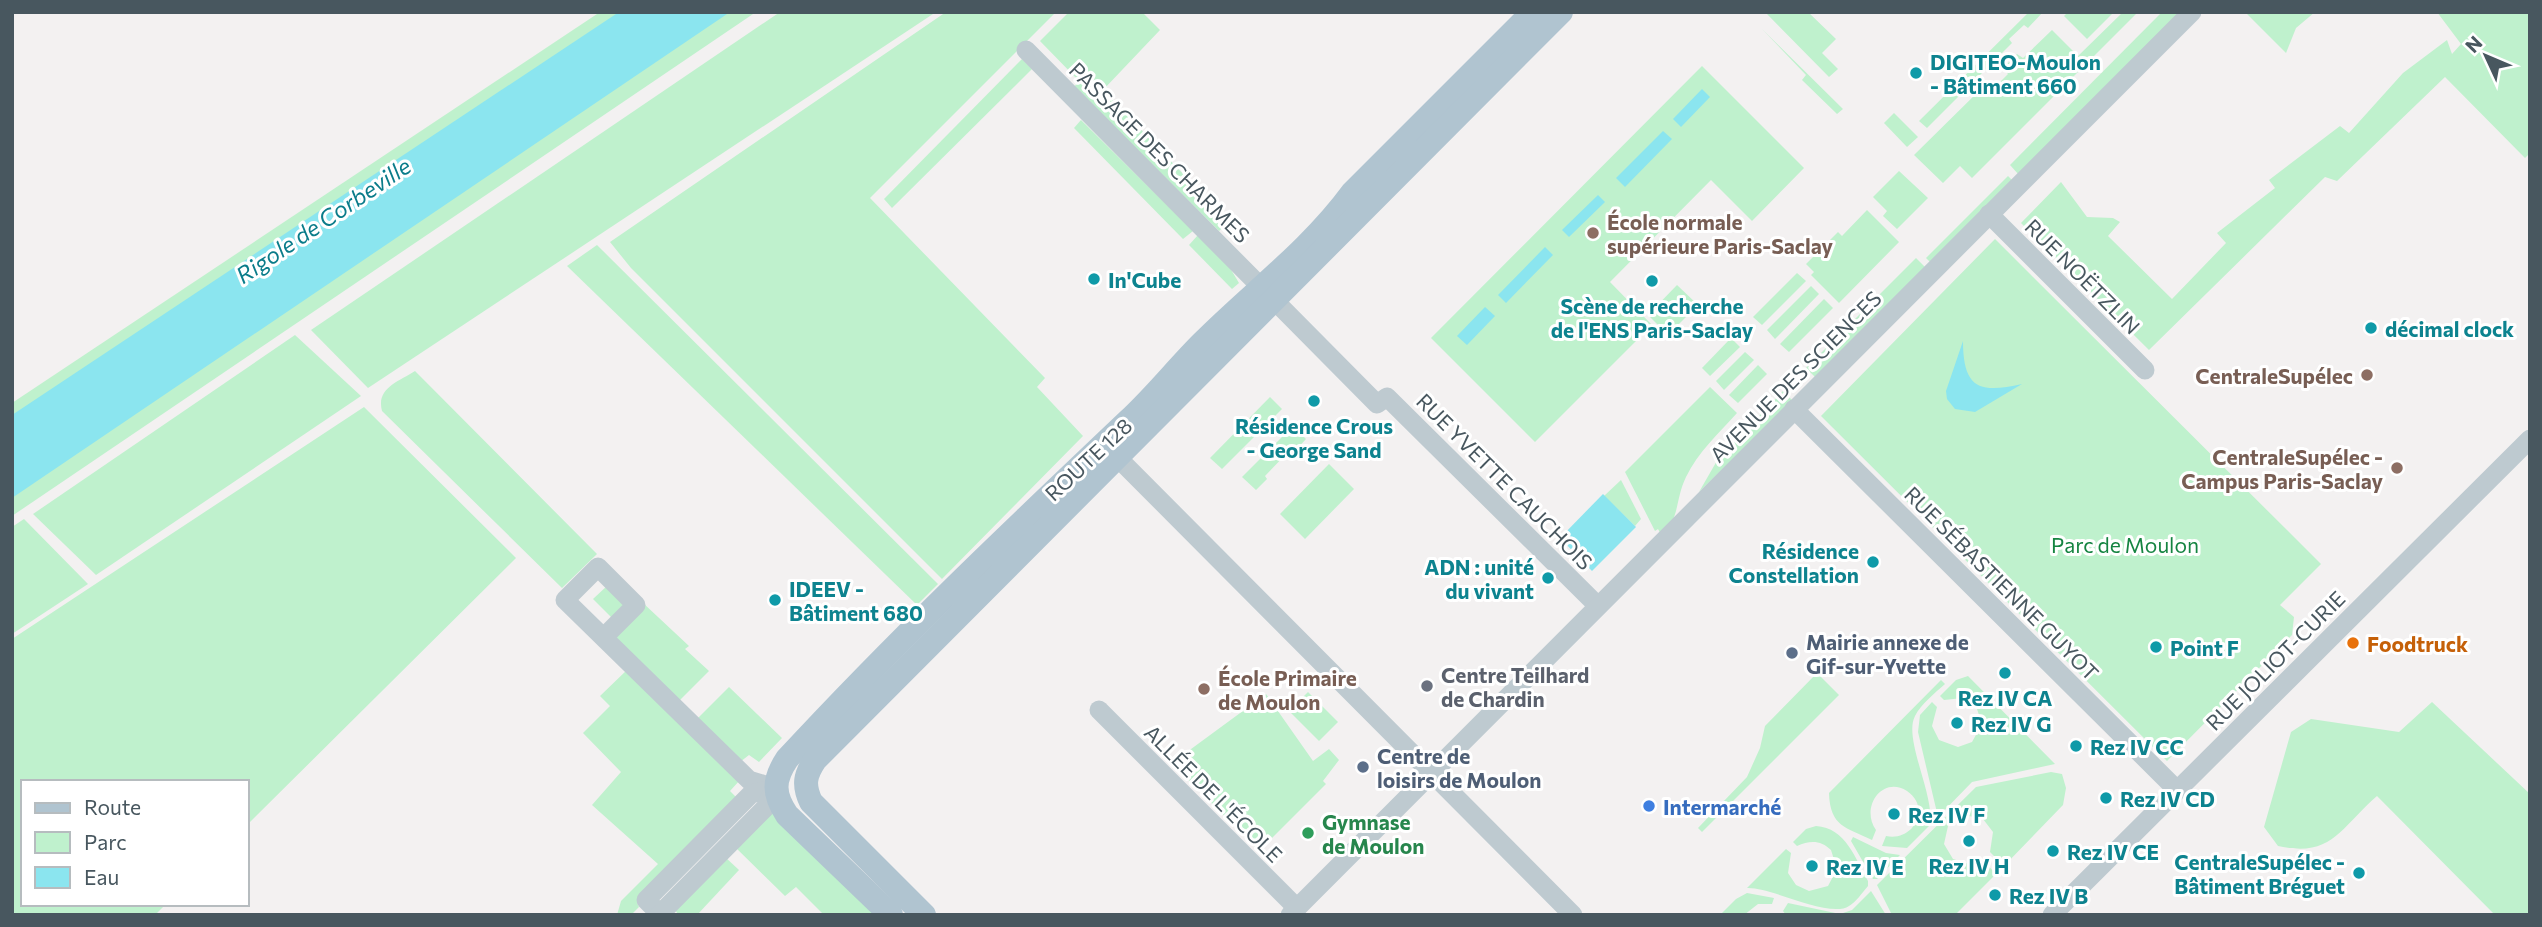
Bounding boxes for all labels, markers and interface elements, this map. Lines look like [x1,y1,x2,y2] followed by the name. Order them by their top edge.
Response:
[2451,21,2521,91] north arrow
[2460,31,2487,57] text: N
[1930,49,2101,98] place label: DIGITEO-Moulon - Bâtiment 660
[1065,57,1255,247] street label: PASSAGE DES CHARMES
[1908,65,1924,81] marker: DIGITEO-Moulon - Bâtiment 660
[230,151,416,289] water label: Rigole de Corbeville
[1607,209,1834,258] place label: École normale supérieure Paris-Saclay
[2020,213,2146,339] street label: RUE NOËTZLIN
[1585,225,1601,241] marker: École normale supérieure Paris-Saclay
[1108,267,1181,292] place label: In'Cube
[1086,271,1102,287] marker: In'Cube
[1644,273,1660,289] marker: Scène de recherche de l'ENS Paris-Saclay
[1704,285,1886,467] street label: AVENUE DES SCIENCES
[1551,293,1754,342] place label: Scène de recherche de l'ENS Paris-Saclay
[2385,316,2514,341] place label: décimal clock
[2363,320,2379,336] marker: décimal clock
[2195,363,2353,388] place label: CentraleSupélec
[2359,367,2375,383] marker: CentraleSupélec
[1412,388,1598,574] street label: RUE YVETTE CAUCHOIS
[1306,393,1322,409] marker: Résidence Crous - George Sand
[1039,413,1137,505] street label: ROUTE 128
[1235,413,1393,462] place label: Résidence Crous - George Sand
[2181,444,2383,493] place label: CentraleSupélec - Campus Paris-Saclay
[2389,460,2405,476] marker: CentraleSupélec - Campus Paris-Saclay
[1900,481,2104,685] street label: RUE SÉBASTIENNE GUYOT
[2051,532,2199,557] park label: Parc de Moulon
[1729,538,1859,587] place label: Résidence Constellation
[1424,554,1534,603] place label: ADN : unité du vivant
[1865,554,1881,570] marker: Résidence Constellation
[1540,570,1556,586] marker: ADN : unité du vivant
[789,576,923,625] place label: IDEEV - Bâtiment 680
[2200,585,2350,735] street label: RUE JOLIOT-CURIE
[767,592,783,608] marker: IDEEV - Bâtiment 680
[1806,629,1969,678] place label: Mairie annexe de Gif-sur-Yvette
[2367,631,2468,656] place label: Foodtruck
[2170,635,2239,660] place label: Point F
[2345,635,2361,651] marker: Foodtruck
[2148,639,2164,655] marker: Point F
[1784,645,1800,661] marker: Mairie annexe de Gif-sur-Yvette
[1441,662,1589,711] place label: Centre Teilhard de Chardin
[1218,665,1357,714] place label: École Primaire de Moulon
[1997,665,2013,681] marker: Rez IV CA
[1419,678,1435,694] marker: Centre Teilhard de Chardin
[1196,681,1212,697] marker: École Primaire de Moulon
[1958,685,2052,710] place label: Rez IV CA
[1971,711,2052,736] place label: Rez IV G
[1949,715,1965,731] marker: Rez IV G
[1140,719,1288,867] street label: ALLÉE DE L'ÉCOLE
[2090,734,2184,759] place label: Rez IV CC
[2068,738,2084,754] marker: Rez IV CC
[1377,743,1541,792] place label: Centre de loisirs de Moulon
[1355,759,1371,775] marker: Centre de loisirs de Moulon
[21,780,248,906] legend
[2120,786,2215,811] place label: Rez IV CD
[2098,790,2114,806] marker: Rez IV CD
[84,794,141,819] text: Route
[1663,794,1781,819] place label: Intermarché
[1641,798,1657,814] marker: Intermarché
[1908,802,1985,827] place label: Rez IV F
[1886,806,1902,822] marker: Rez IV F
[1322,809,1424,858] place label: Gymnase de Moulon
[1300,825,1316,841] marker: Gymnase de Moulon
[84,829,127,854] text: Parc
[1961,833,1977,849] marker: Rez IV H
[2067,839,2159,864] place label: Rez IV CE
[2045,843,2061,859] marker: Rez IV CE
[2174,849,2345,898] place label: CentraleSupélec - Bâtiment Bréguet
[1929,853,2009,878] place label: Rez IV H
[1826,854,1904,879] place label: Rez IV E
[1804,858,1820,874] marker: Rez IV E
[84,864,119,889] text: Eau
[2351,865,2367,881] marker: CentraleSupélec - Bâtiment Bréguet
[2009,883,2088,908] place label: Rez IV B
[1987,887,2003,903] marker: Rez IV B

